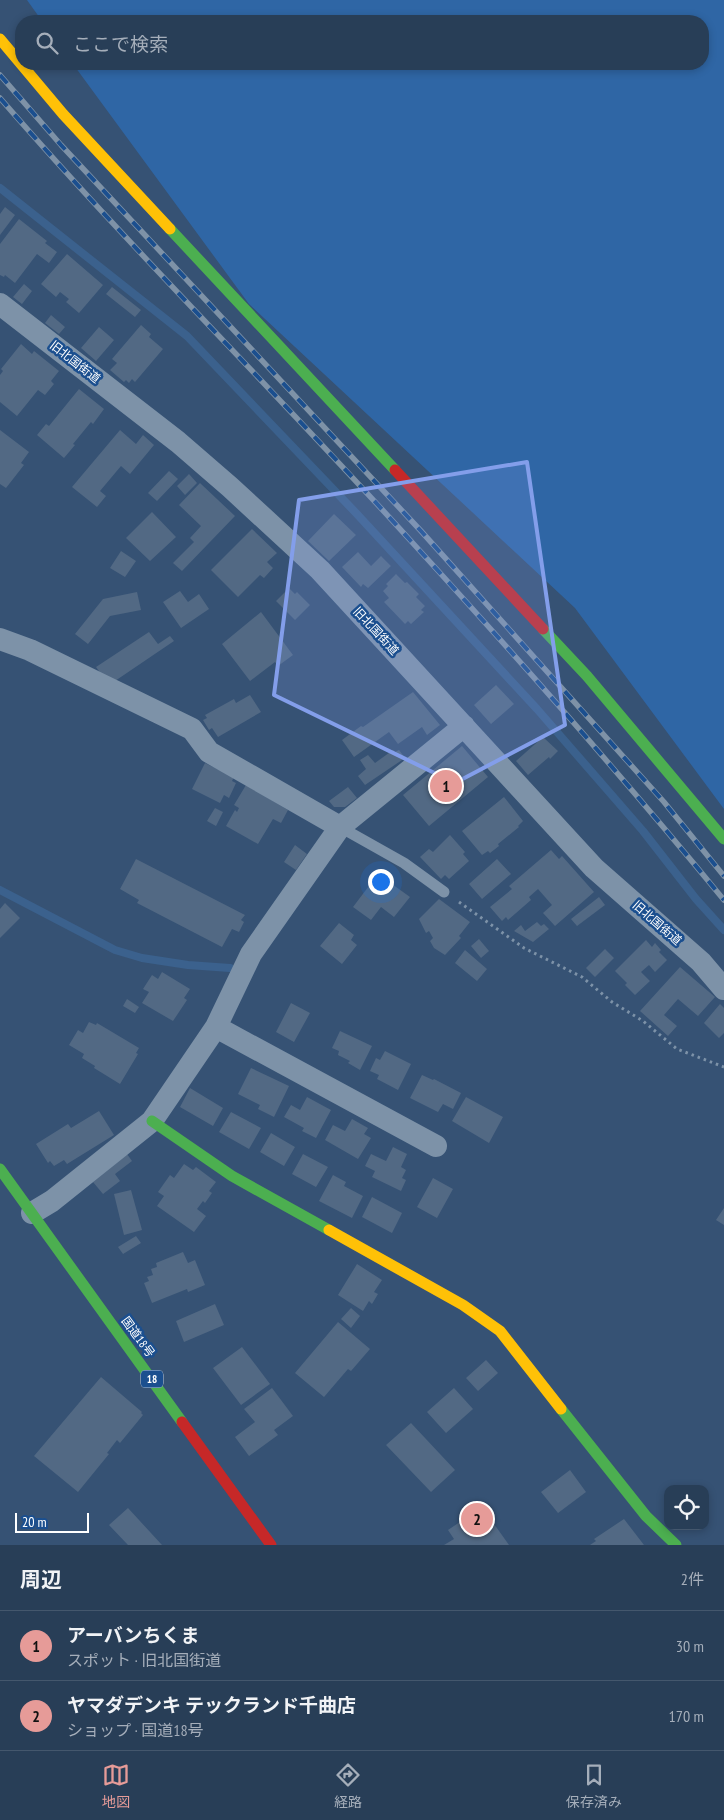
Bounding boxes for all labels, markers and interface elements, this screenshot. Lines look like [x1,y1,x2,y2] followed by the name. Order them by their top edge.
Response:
[15,15,709,70] search box
[33,29,61,57] icon: search
[73,32,168,56] text: ここで検索
[47,337,104,386] street label: 旧北国街道
[350,604,402,658] street label: 旧北国街道
[430,767,462,805] pin: 1
[368,869,394,895] your location
[630,897,685,948] street label: 旧北国街道
[119,1313,158,1360] street label: 国道18号
[141,1370,163,1388] road number: 18
[664,1485,709,1530] map controls
[664,1485,709,1530] button: locate
[461,1500,493,1538] pin: 2
[15,1510,89,1533] scale bar
[22,1513,47,1531] text: 20 m
[20,1566,62,1593] text: 周辺
[681,1569,704,1589] text: 2件
[67,1623,200,1647] text: アーバンちくま
[32,1636,40,1656] text: 1
[676,1636,704,1656] text: 30 m
[67,1650,221,1670] text: スポット · 旧北国街道
[67,1693,356,1717] text: ヤマダデンキ テックランド千曲店
[32,1706,40,1726] text: 2
[669,1706,704,1726] text: 170 m
[67,1720,204,1740] text: ショップ · 国道18号
[102,1761,130,1811] tab: 地図
[334,1761,362,1811] tab: 経路
[566,1761,622,1811] tab: 保存済み

